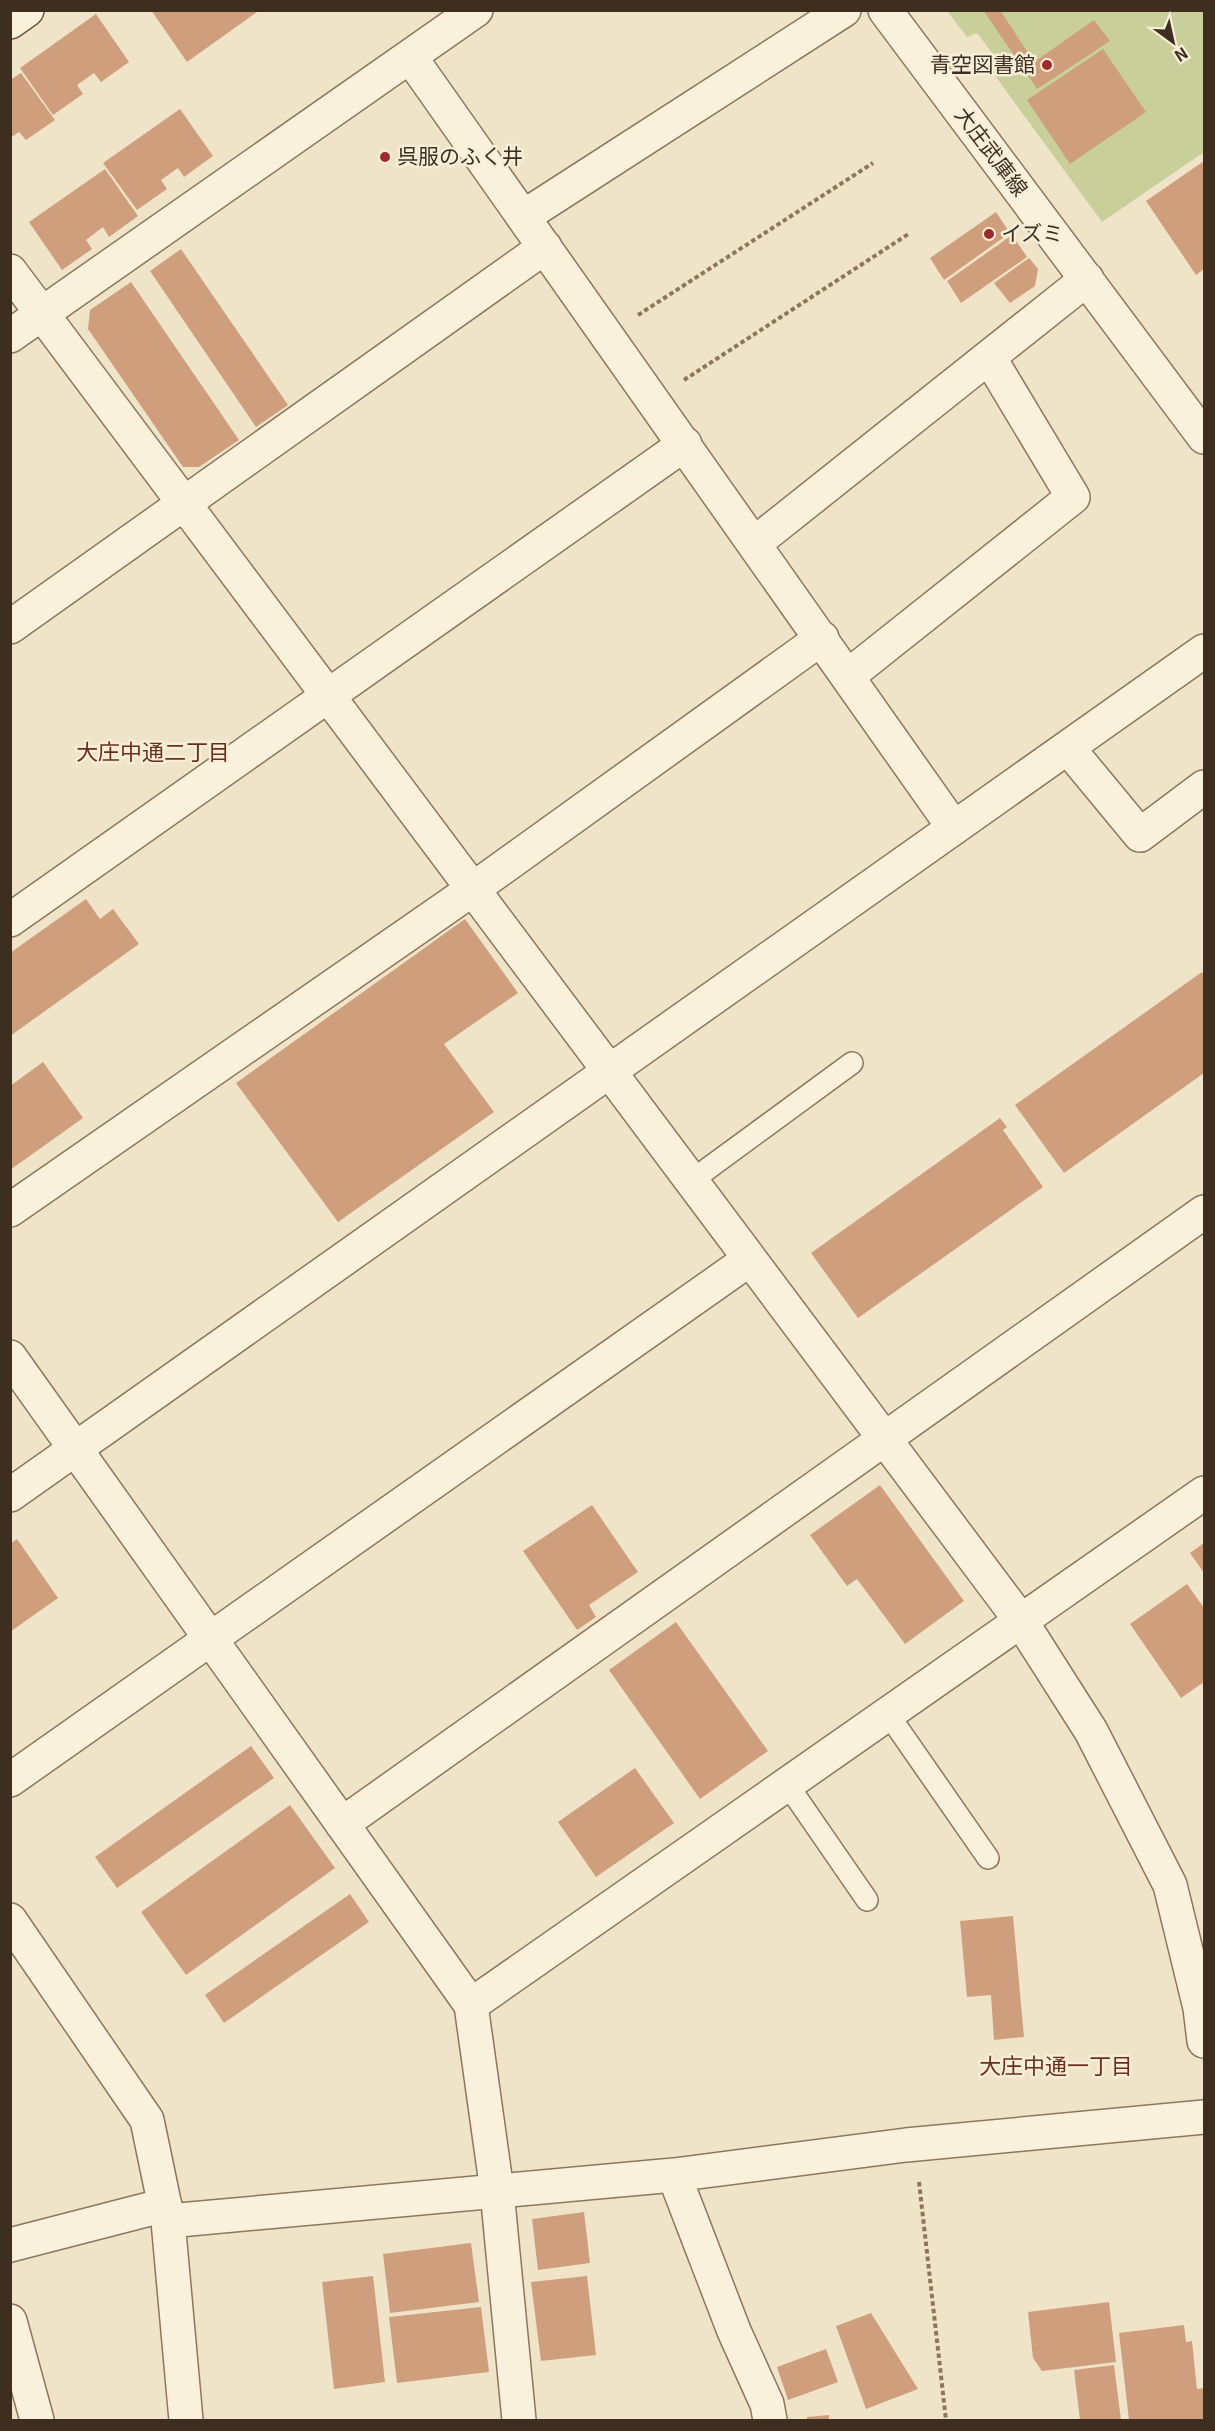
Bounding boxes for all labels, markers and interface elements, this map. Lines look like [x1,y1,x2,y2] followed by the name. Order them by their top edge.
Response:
[1143,12,1203,72] north arrow
[1170,42,1193,69] text: N
[930,48,1035,78] place label: 青空図書館
[1040,58,1054,72] marker: 青空図書館
[949,100,1036,202] street label: 大庄武庫線
[397,140,523,170] place label: 呉服のふく井
[378,150,392,164] marker: 呉服のふく井
[1001,217,1063,247] place label: イズミ
[982,227,996,241] marker: イズミ
[76,734,230,766] district label: 大庄中通二丁目
[979,2048,1133,2080] district label: 大庄中通一丁目

